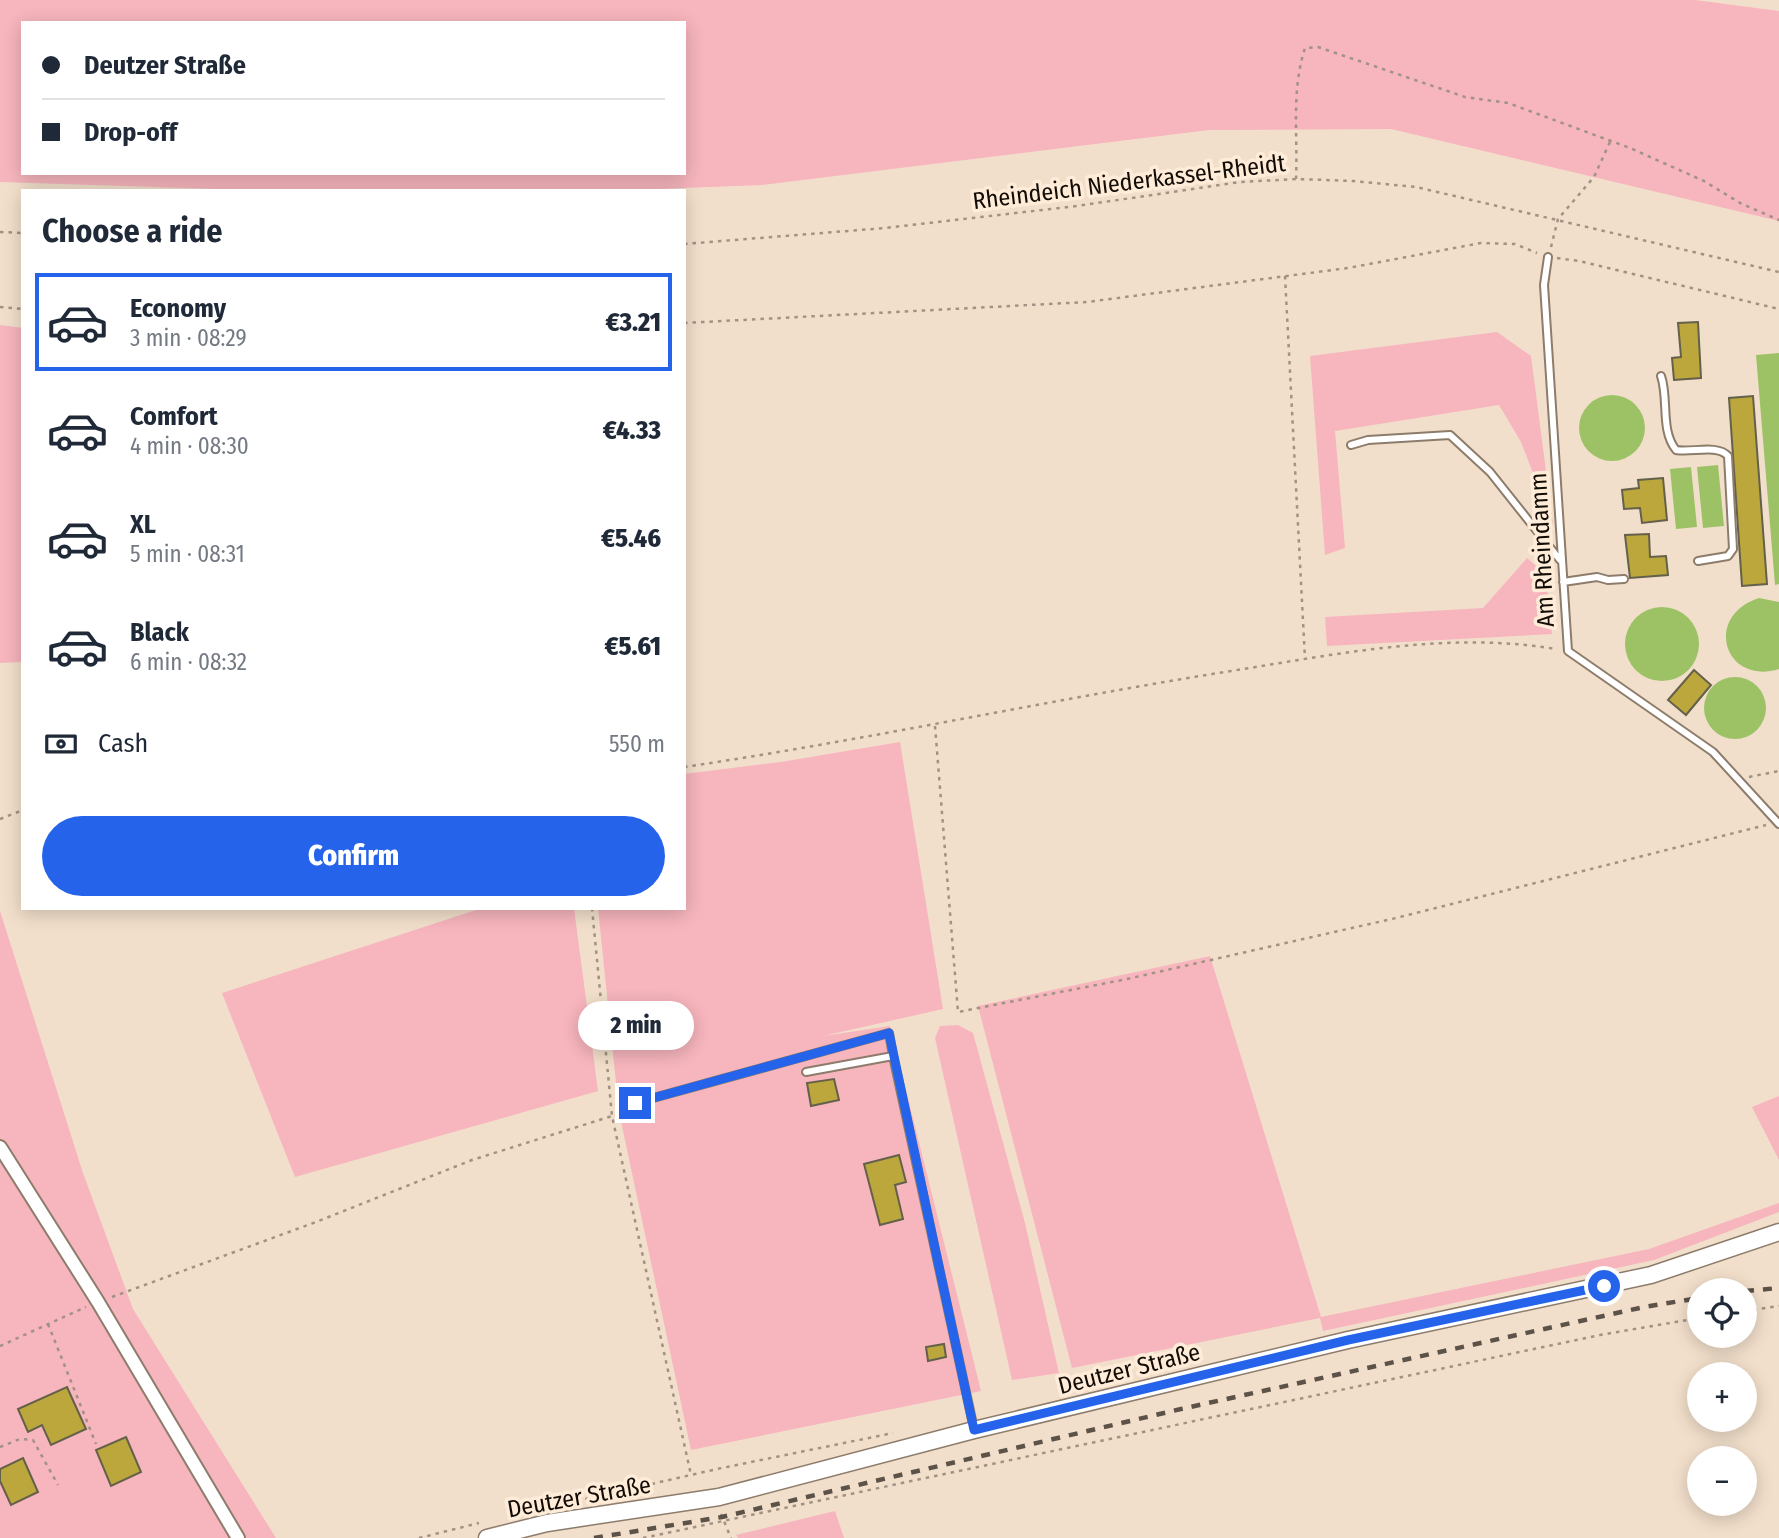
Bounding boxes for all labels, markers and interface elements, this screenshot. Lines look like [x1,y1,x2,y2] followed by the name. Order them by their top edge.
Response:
[84,50,246,81] text: Deutzer Straße
[84,117,177,148] text: Drop-off
[971,149,1287,215] street label: Rheindeich Niederkassel-Rheidt
[42,212,223,250] text: Choose a ride
[46,291,109,354] icon: car
[130,293,226,324] text: Economy
[605,307,661,338] text: €3.21
[130,324,247,352] text: 3 min · 08:29
[46,399,109,462] icon: car
[130,401,218,432] text: Comfort
[603,415,661,446] text: €4.33
[130,432,249,460] text: 4 min · 08:30
[1524,472,1560,628] street label: Am Rheindamm
[46,507,109,570] icon: car
[130,509,156,540] text: XL
[601,523,661,554] text: €5.46
[130,540,245,568] text: 5 min · 08:31
[46,615,109,678] icon: car
[130,617,189,648] text: Black
[604,631,661,662] text: €5.61
[130,648,247,676] text: 6 min · 08:32
[42,725,80,763] icon: cash
[98,728,148,759] text: Cash
[609,730,665,758] text: 550 m
[42,816,665,896] button: Confirm
[577,1002,693,1050] callout: 2 min
[611,1011,661,1039] text: 2 min
[619,1087,651,1119] route end
[1588,1270,1620,1302] route start
[1687,1278,1757,1516] map controls
[1687,1278,1757,1348] button: locate
[1055,1338,1203,1400] street label: Deutzer Straße
[1687,1362,1757,1432] button: +
[1687,1446,1757,1516] button: −
[505,1471,653,1523] street label: Deutzer Straße

